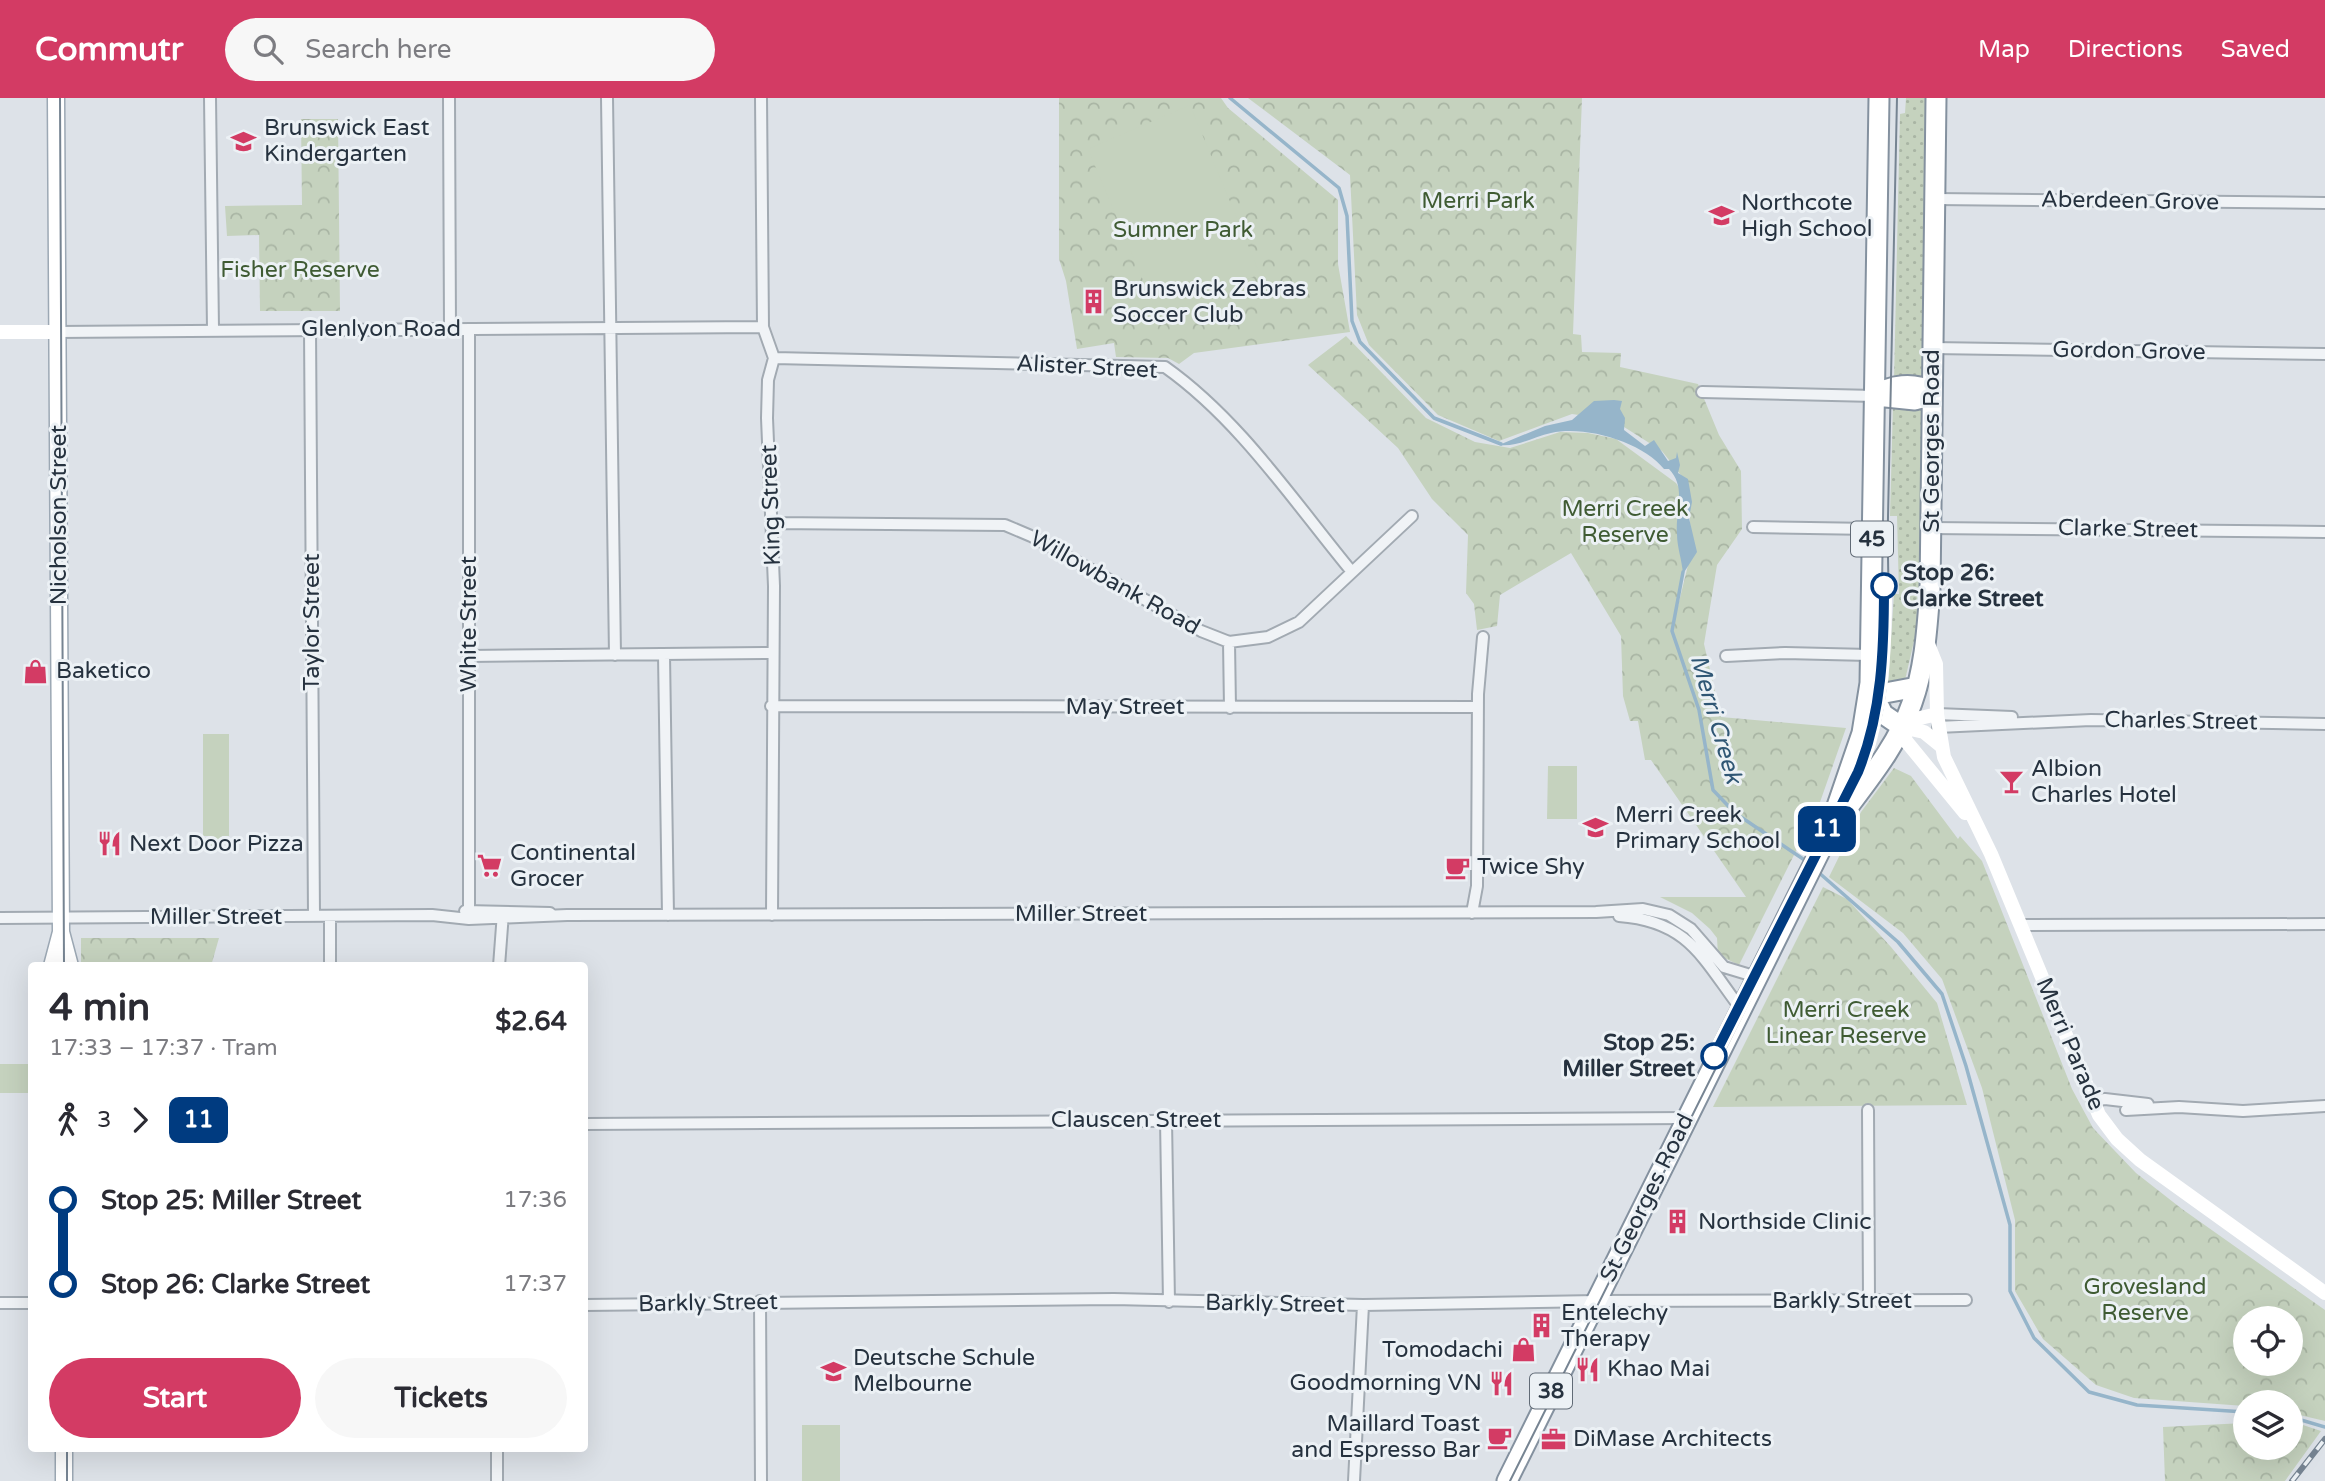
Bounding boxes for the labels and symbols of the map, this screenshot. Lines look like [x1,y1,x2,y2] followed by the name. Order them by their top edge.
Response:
[264,114,430,168] place label: Brunswick East Kindergarten
[230,127,258,155] school or university icon: Brunswick East Kindergarten
[2041,185,2219,217] street label: Aberdeen Grove
[1421,187,1535,215] park label: Merri Park
[1741,189,1873,243] place label: Northcote High School
[1707,202,1735,230] school or university icon: Northcote High School
[1113,216,1253,244] park label: Sumner Park
[220,256,380,284] park label: Fisher Reserve
[1113,275,1306,329] place label: Brunswick Zebras Soccer Club
[1079,288,1107,316] building icon: Brunswick Zebras Soccer Club
[301,315,461,343] street label: Glenlyon Road
[2052,336,2206,366] street label: Gordon Grove
[1016,349,1159,385] street label: Alister Street
[1918,349,1946,533] street label: St Georges Road
[45,424,73,605] street label: Nicholson Street
[755,444,787,566] street label: King Street
[1561,495,1689,549] park label: Merri Creek Reserve
[2058,514,2199,544] street label: Clarke Street
[1851,522,1893,556] road number: 45
[1025,525,1205,641] street label: Willowbank Road
[298,553,326,691] street label: Taylor Street
[455,556,483,692] street label: White Street
[1903,559,2044,613] place label: Stop 26: Clarke Street
[1871,573,1897,599] marker: Stop 26: Clarke Street
[1684,651,1749,789] water label: Merri Creek
[22,657,50,685] shop icon: Baketico
[56,657,151,685] place label: Baketico
[1065,693,1185,721] street label: May Street
[2104,706,2258,736] street label: Charles Street
[2031,755,2177,809] place label: Albion Charles Hotel
[1997,768,2025,796] bar icon: Albion Charles Hotel
[1615,801,1780,855] place label: Merri Creek Primary School
[1796,806,1858,852] line badge: 11
[1581,814,1609,842] school or university icon: Merri Creek Primary School
[95,830,123,858] restaurant icon: Next Door Pizza
[129,830,304,858] place label: Next Door Pizza
[510,839,636,893] place label: Continental Grocer
[476,852,504,880] supermarket icon: Continental Grocer
[1443,853,1471,881] cafe icon: Twice Shy
[1477,853,1585,881] place label: Twice Shy
[1015,900,1148,928] street label: Miller Street
[150,903,283,931] street label: Miller Street
[2030,973,2110,1115] street label: Merri Parade
[1765,996,1927,1050] park label: Merri Creek Linear Reserve
[1562,1029,1695,1083] place label: Stop 25: Miller Street
[1701,1043,1727,1069] marker: Stop 25: Miller Street
[1051,1106,1221,1134] street label: Clauscen Street
[1594,1109,1700,1287] street label: St Georges Road
[1664,1208,1692,1236] building icon: Northside Clinic
[1698,1208,1871,1236] place label: Northside Clinic
[2084,1273,2206,1327] park label: Grovesland Reserve
[1772,1287,1912,1315] street label: Barkly Street
[638,1288,778,1318] street label: Barkly Street
[1205,1289,1345,1319] street label: Barkly Street
[1561,1299,1668,1353] place label: Entelechy Therapy
[1527,1312,1555,1340] building icon: Entelechy Therapy
[1382,1336,1503,1364] place label: Tomodachi
[1509,1336,1537,1364] shop icon: Tomodachi
[853,1344,1035,1398] place label: Deutsche Schule Melbourne
[1573,1355,1601,1383] restaurant icon: Khao Mai
[1607,1355,1710,1383] place label: Khao Mai
[819,1357,847,1385] school or university icon: Deutsche Schule Melbourne
[1290,1369,1482,1397] place label: Goodmorning VN
[1488,1369,1516,1397] restaurant icon: Goodmorning VN
[1530,1374,1572,1408] road number: 38
[1291,1410,1480,1464] place label: Maillard Toast and Espresso Bar
[1486,1423,1514,1451] cafe icon: Maillard Toast and Espresso Bar
[1539,1425,1567,1453] office icon: DiMase Architects
[1573,1425,1772,1453] place label: DiMase Architects

